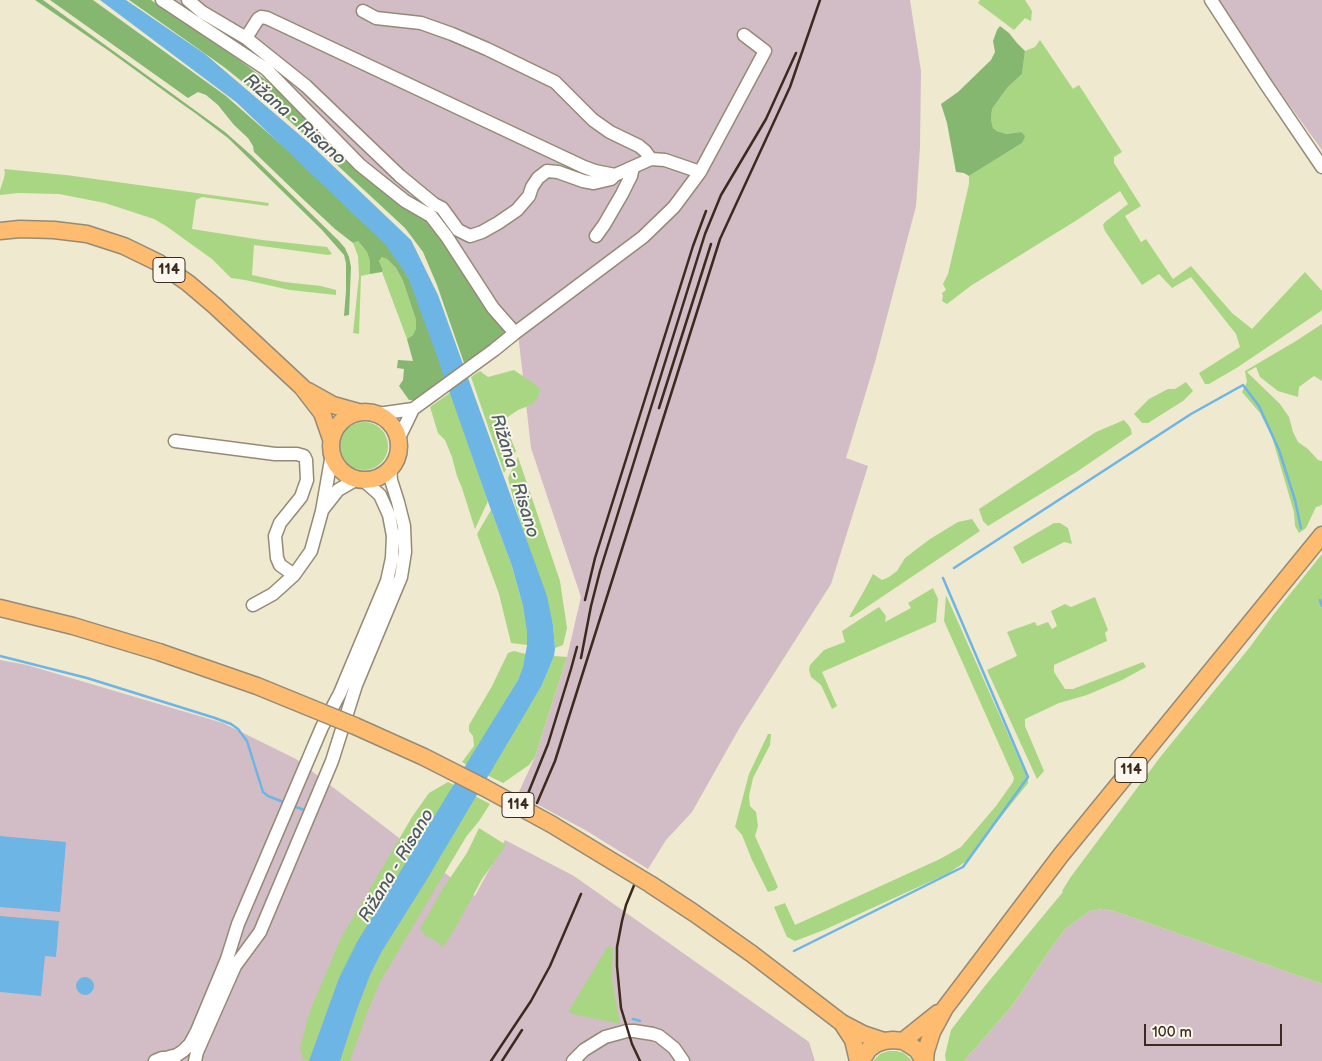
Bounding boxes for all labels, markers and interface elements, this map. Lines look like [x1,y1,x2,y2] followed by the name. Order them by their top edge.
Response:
[239,70,349,170] water label: Rižana - Risano
[153,258,185,282] road number: 114
[485,412,543,540] water label: Rižana - Risano
[1115,758,1147,782] road number: 114
[502,792,534,818] road number: 114
[355,805,439,927] water label: Rižana - Risano
[1147,1014,1284,1046] scale bar
[1152,1023,1192,1042] text: 100 m

